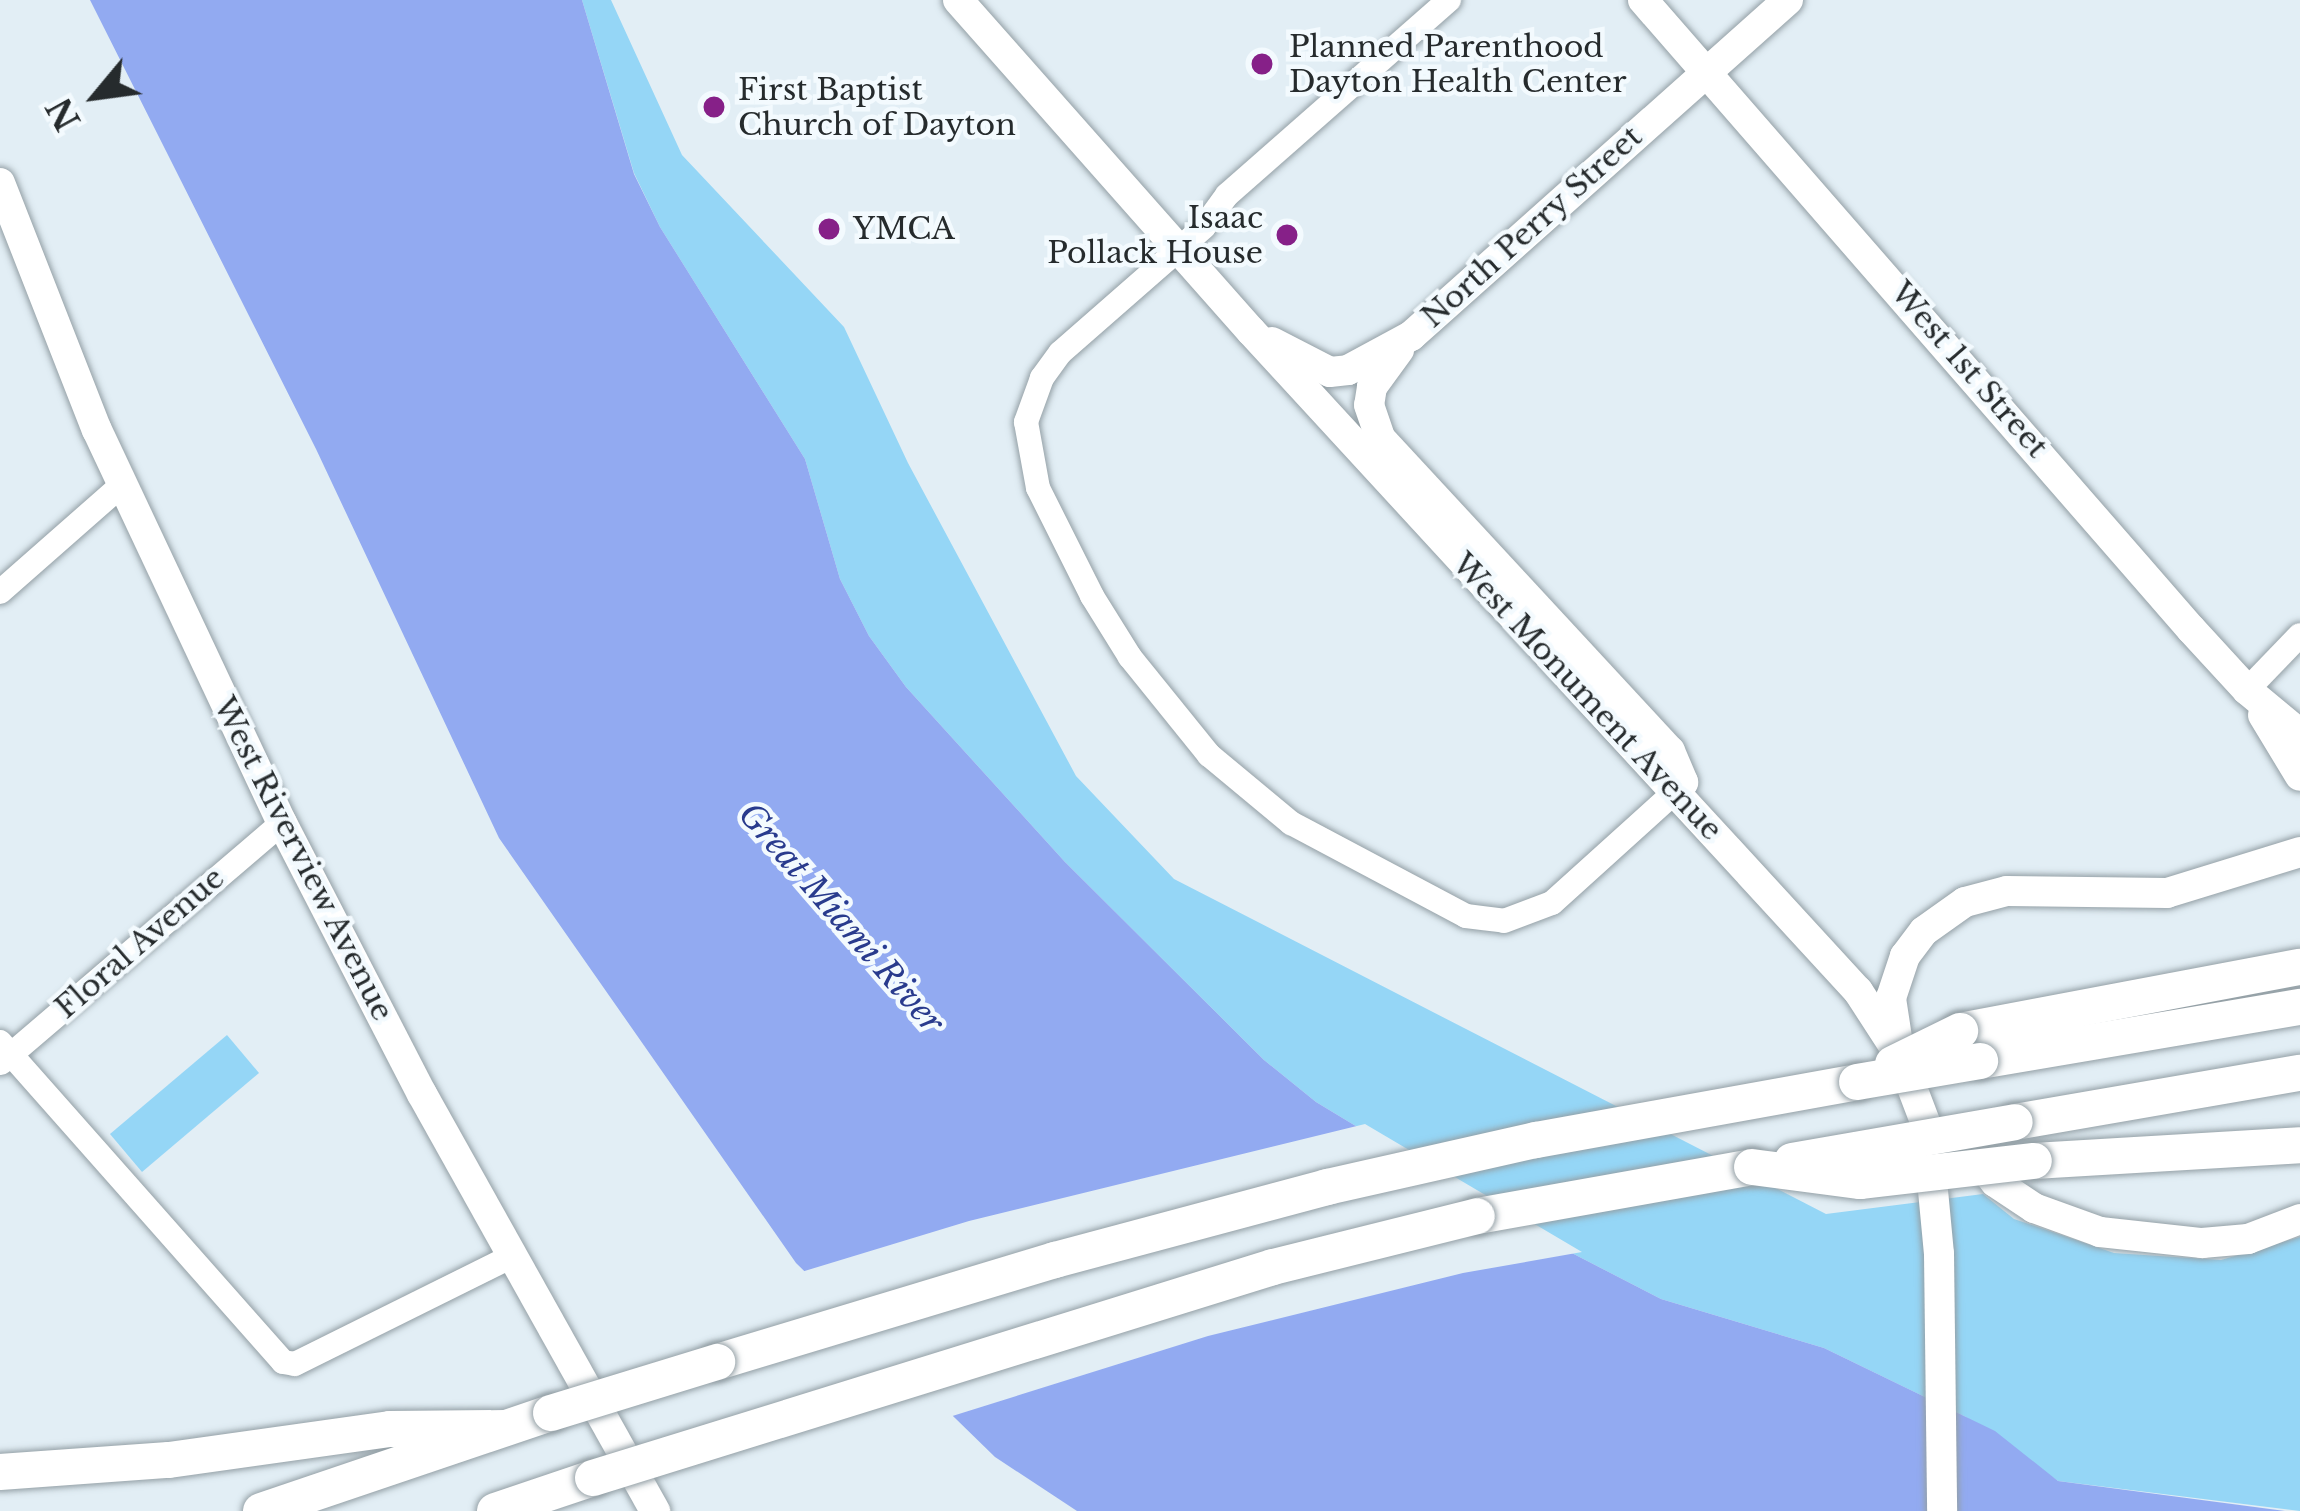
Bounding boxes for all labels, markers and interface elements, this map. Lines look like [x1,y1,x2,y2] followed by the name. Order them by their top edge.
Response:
[1289,29,1627,100] place label: Planned Parenthood Dayton Health Center
[36,36,156,156] north arrow
[1246,48,1278,80] marker: Planned Parenthood Dayton Health Center
[738,72,1016,142] place label: First Baptist Church of Dayton
[39,90,90,137] text: N
[701,94,727,120] marker: First Baptist Church of Dayton
[1414,119,1650,335] street label: North Perry Street
[1047,200,1263,270] place label: Isaac Pollack House
[853,211,955,247] place label: YMCA
[816,216,842,242] marker: YMCA
[1274,222,1300,248] marker: Isaac Pollack House
[1883,275,2055,465] street label: West 1st Street
[1444,546,1730,848] street label: West Monument Avenue
[205,690,401,1028] street label: West Riverview Avenue
[730,794,952,1042] water label: Great Miami River
[48,860,232,1026] street label: Floral Avenue

